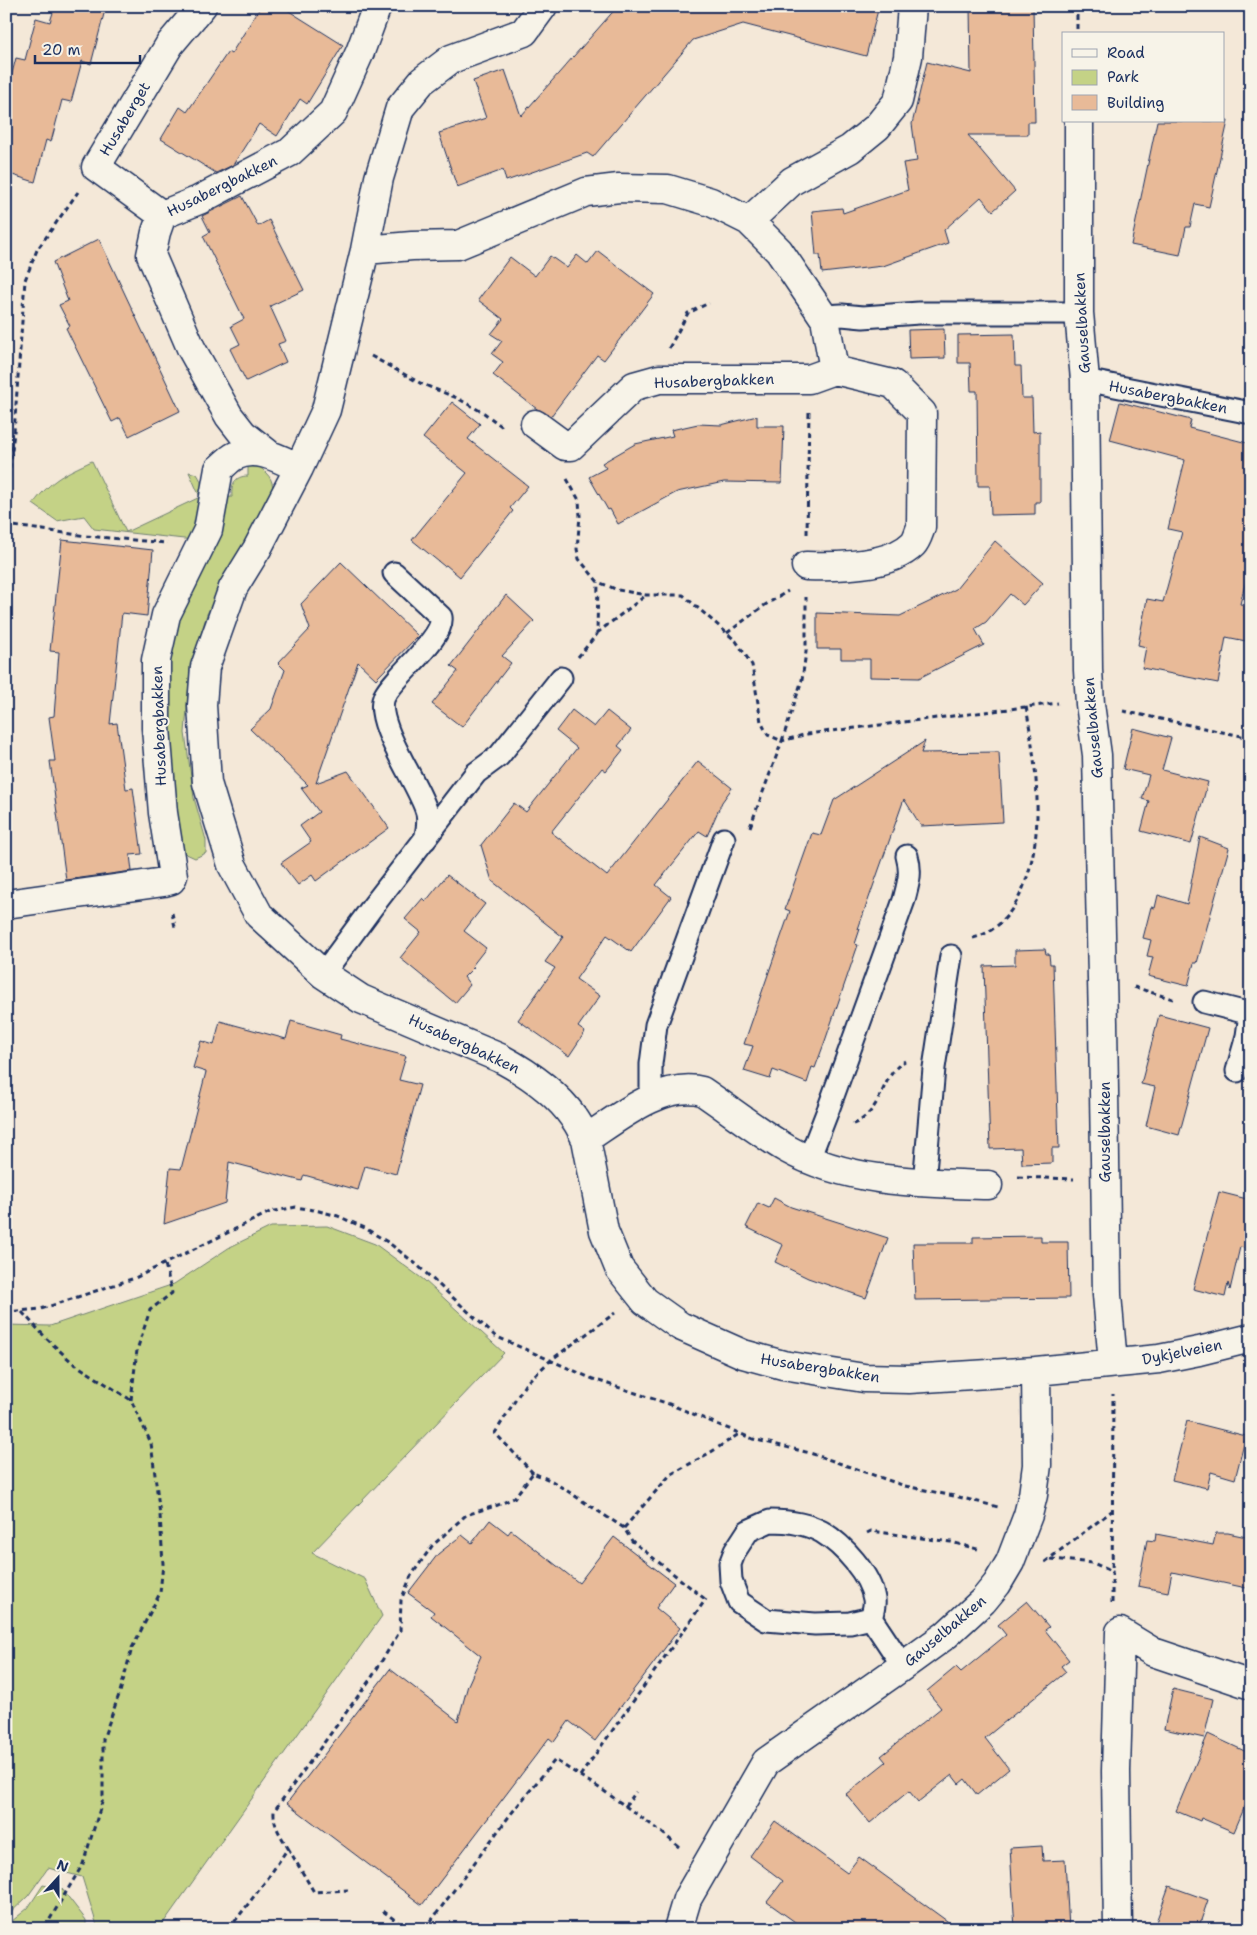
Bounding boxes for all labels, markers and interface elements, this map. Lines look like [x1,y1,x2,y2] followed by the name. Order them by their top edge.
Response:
[35,32,140,64] scale bar
[1062,32,1224,122] legend
[42,40,81,60] text: 20 m
[1107,43,1145,63] text: Road
[1107,67,1139,87] text: Park
[95,78,155,160] street label: Husaberget
[1107,93,1164,113] text: Building
[163,151,281,221] street label: Husabergbakken
[1069,272,1095,374] street label: Gauselbakken
[653,369,775,393] street label: Husabergbakken
[1107,376,1229,418] street label: Husabergbakken
[147,665,171,787] street label: Husabergbakken
[1079,677,1107,779] street label: Gauselbakken
[405,1009,523,1079] street label: Husabergbakken
[1095,1081,1115,1183] street label: Gauselbakken
[1140,1334,1224,1370] street label: Dykjelveien
[759,1349,881,1387] street label: Husabergbakken
[900,1591,990,1671] street label: Gauselbakken
[32,1852,82,1902] north arrow
[54,1855,71,1876] text: N

